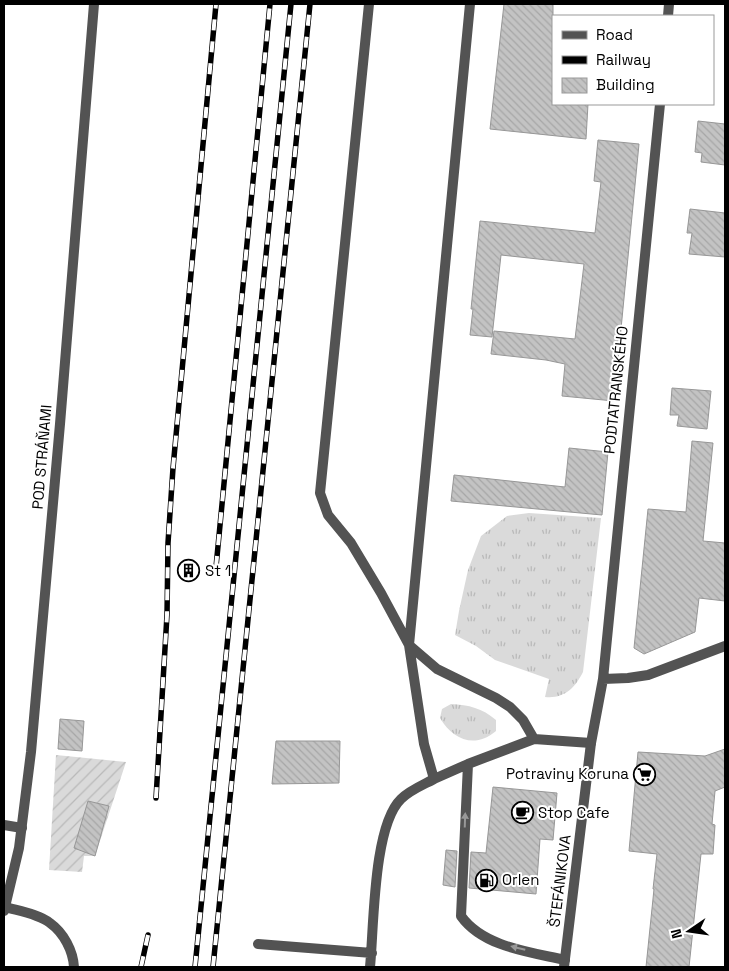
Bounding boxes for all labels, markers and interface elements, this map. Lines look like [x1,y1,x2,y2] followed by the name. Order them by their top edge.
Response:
[552,15,714,105] legend
[596,25,633,44] text: Road
[596,50,651,69] text: Railway
[596,75,655,94] text: Building
[599,325,632,455] street label: PODTATRANSKÉHO
[27,404,56,510] street label: POD STRÁŇAMI
[177,559,201,583] building icon: St 1
[205,561,231,580] place label: St 1
[633,762,657,786] supermarket icon: Potraviny Koruna
[506,764,629,783] place label: Potraviny Koruna
[510,801,534,825] cafe icon: Stop Cafe
[538,803,610,822] place label: Stop Cafe
[462,812,470,828] one-way arrow
[544,833,575,928] street label: ŠTEFÁNIKOVA
[474,868,498,892] fuel station icon: Orlen
[502,870,539,889] place label: Orlen
[664,906,714,956] north arrow
[667,927,686,941] text: N
[510,944,525,952] one-way arrow

